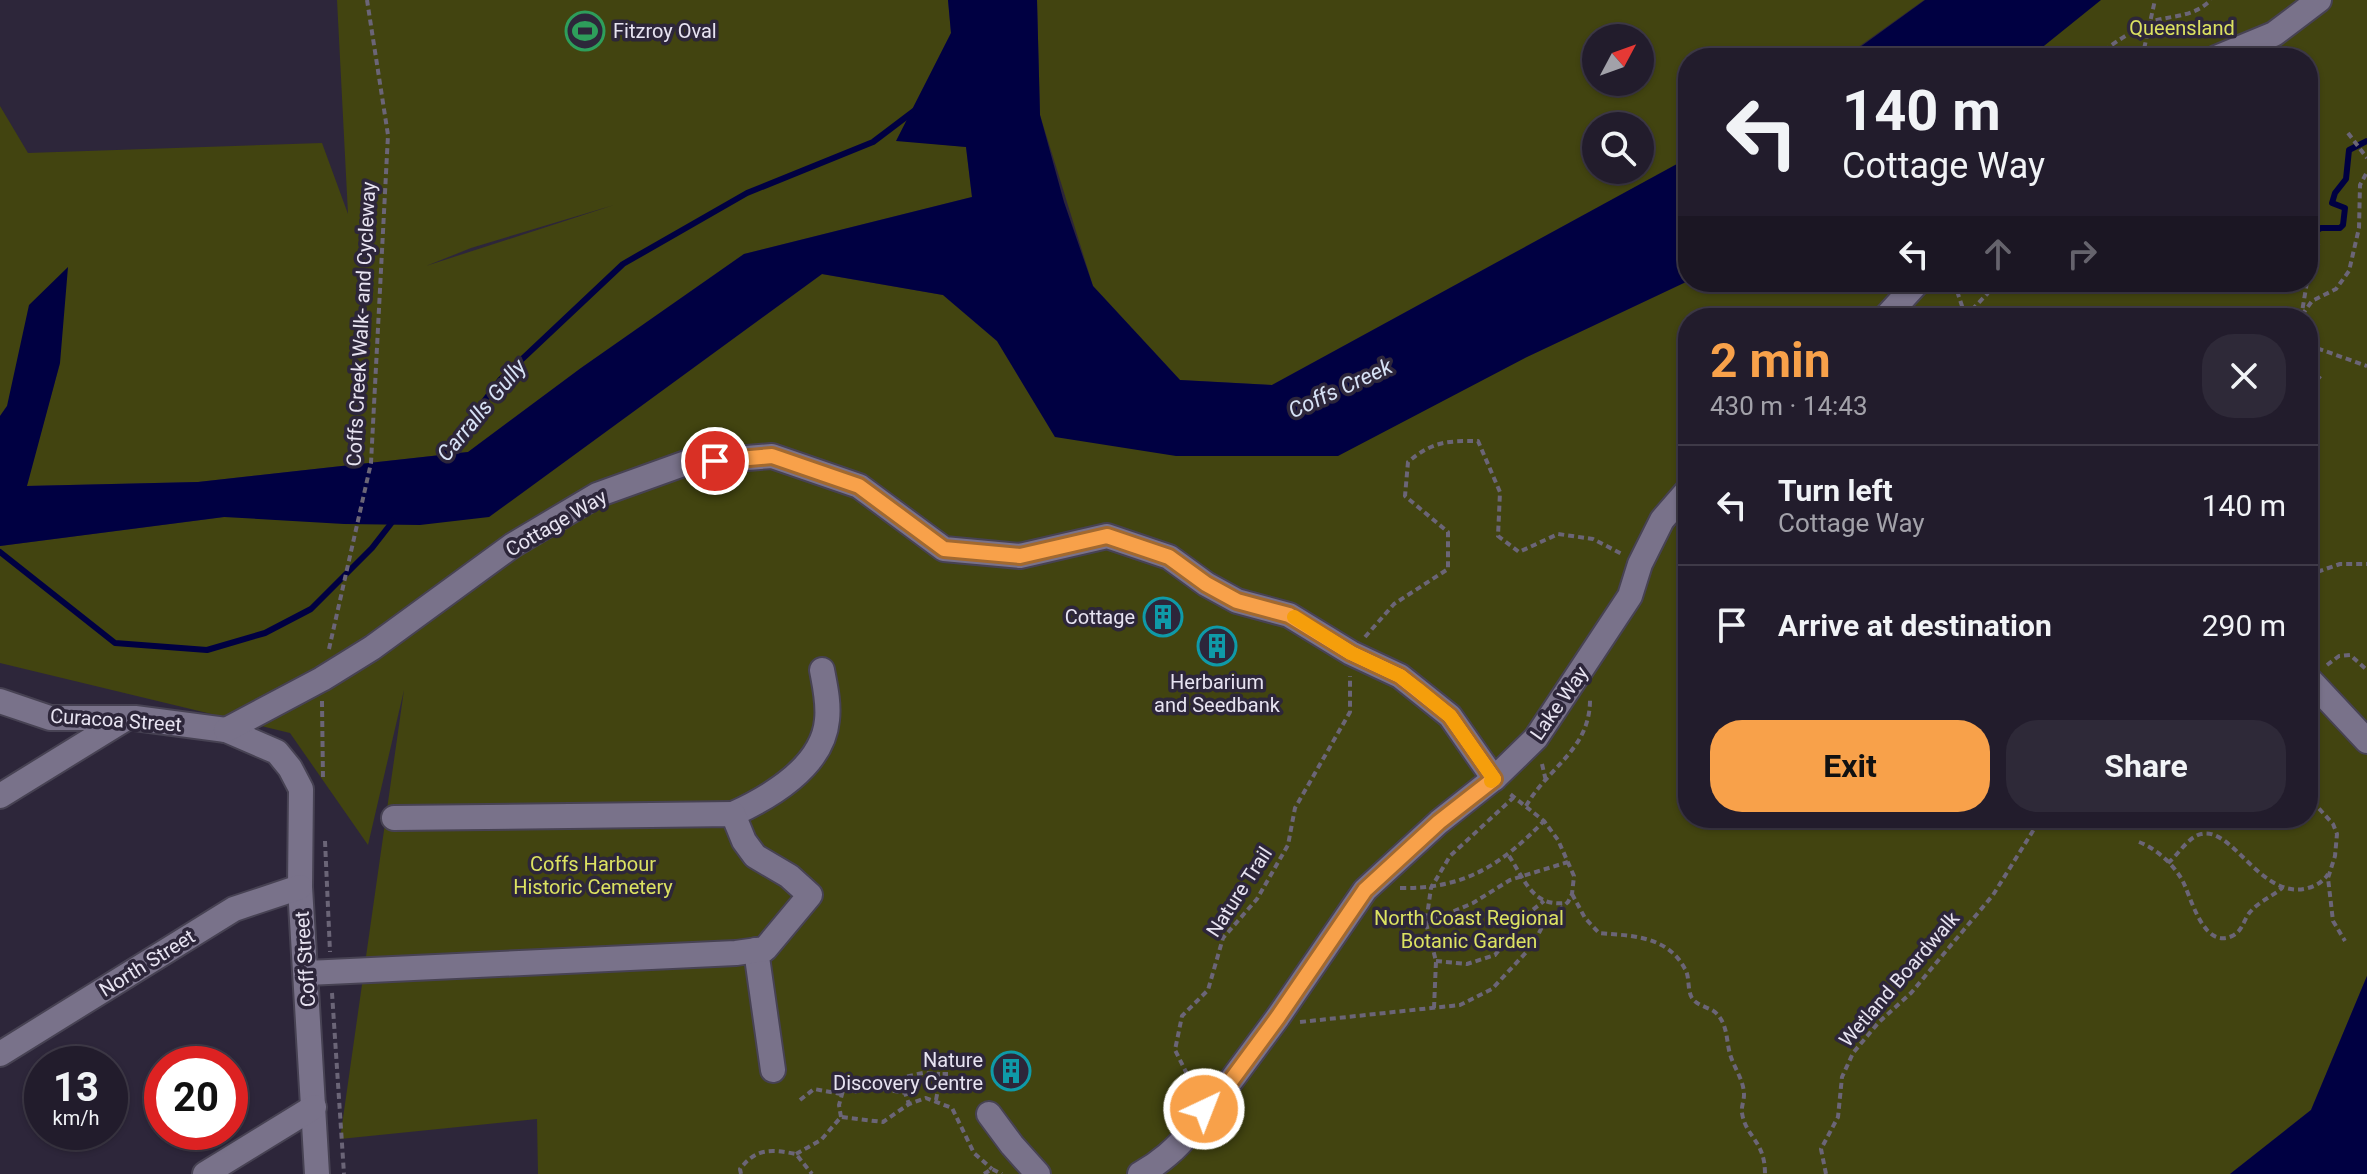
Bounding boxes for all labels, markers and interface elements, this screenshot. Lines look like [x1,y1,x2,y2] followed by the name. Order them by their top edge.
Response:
[564,10,606,52] sports icon: Fitzroy Oval
[2129,16,2235,40] park label: Queensland
[613,19,717,43] place label: Fitzroy Oval
[1582,24,1654,96] north arrow
[1582,24,1654,184] map controls
[1842,78,2001,144] text: 140 m
[1710,80,1814,184] icon: left
[1582,112,1654,184] button: search
[1842,145,2045,187] text: Cottage Way
[342,181,380,467] street label: Coffs Creek Walk- and Cycleway
[1892,232,1936,276] icon: left
[1976,232,2020,276] icon: ahead
[2060,232,2104,276] icon: right
[1710,332,1831,389] text: 2 min
[2202,334,2286,418] button: close
[1284,353,1397,423] water label: Coffs Creek
[432,354,532,466] water label: Carralls Gully
[1710,391,1868,421] text: 430 m · 14:43
[681,427,749,495] pin
[693,439,737,483] icon: arrive
[1778,473,1893,508] text: Turn left
[1710,483,1754,527] icon: left
[501,484,611,562] street label: Cottage Way
[2202,488,2286,523] text: 140 m
[1778,508,1925,538] text: Cottage Way
[1142,596,1184,638] building icon: Cottage
[1710,603,1754,647] icon: arrive
[1065,605,1135,629] place label: Cottage
[1778,608,2052,643] text: Arrive at destination
[2202,608,2286,643] text: 290 m
[1196,625,1238,667] building icon: Herbarium and Seedbank
[1525,661,1593,745] street label: Lake Way
[1154,670,1281,717] place label: Herbarium and Seedbank
[49,703,183,737] street label: Curacoa Street
[1710,720,1990,812] button: Exit
[2006,720,2286,812] button: Share
[1201,842,1277,942] street label: Nature Trail
[513,852,673,899] park label: Coffs Harbour Historic Cemetery
[1374,906,1564,953] park label: North Coast Regional Botanic Garden
[1834,906,1965,1051] street label: Wetland Boardwalk
[290,910,320,1008] street label: Coff Street
[95,924,199,1002] street label: North Street
[144,1046,248,1150] speed limit sign: 20
[833,1048,983,1095] place label: Nature Discovery Centre
[990,1050,1032,1092] building icon: Nature Discovery Centre
[53,1064,99,1111] text: 13
[1162,1067,1246,1151] position arrow
[53,1106,99,1130] text: km/h

